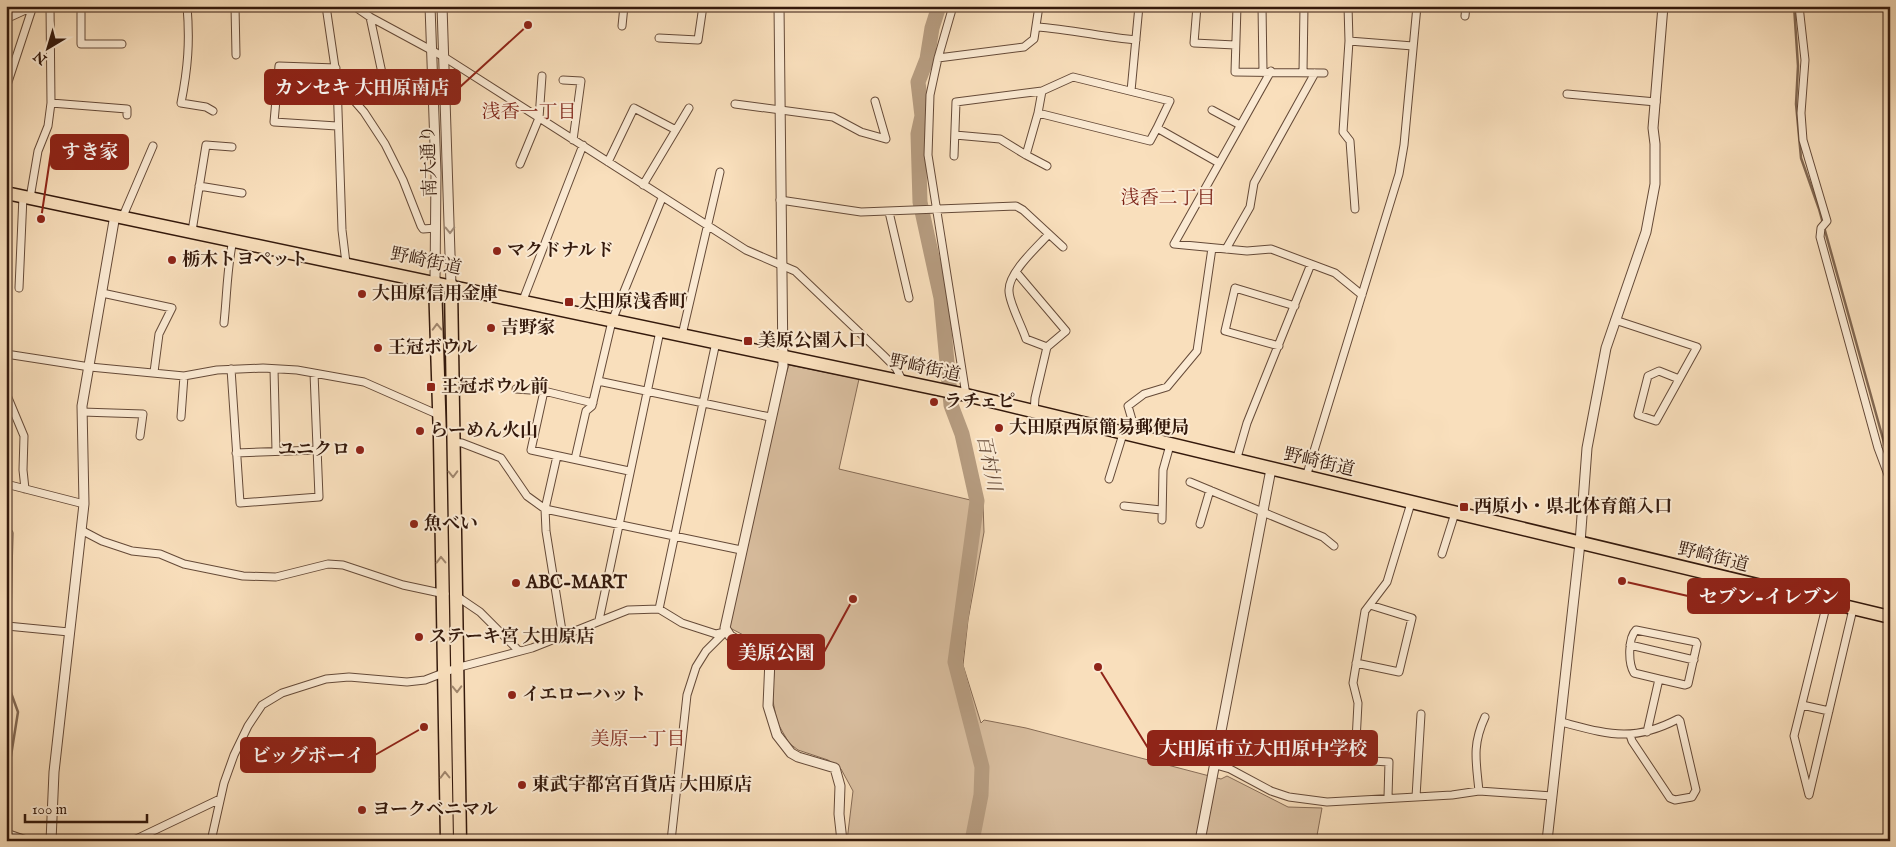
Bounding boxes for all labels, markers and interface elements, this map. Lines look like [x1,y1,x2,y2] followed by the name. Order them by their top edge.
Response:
[22,22,72,72] north arrow
[30,47,52,69] text: N
[265,70,460,104] callout: カンセキ 大田原南店
[274,77,450,101] text: カンセキ 大田原南店
[481,101,577,125] district label: 浅香一丁目
[417,125,443,197] street label: 南大通り
[51,135,128,169] callout: すき家
[61,141,119,165] text: すき家
[1120,187,1216,211] district label: 浅香二丁目
[444,226,455,234] one-way arrow
[507,240,614,263] place label: マクドナルド
[388,243,464,281] street label: 野崎街道
[491,245,503,257] marker: マクドナルド
[182,249,308,272] place label: 栃木トヨペット
[166,254,178,266] marker: 栃木トヨペット
[372,283,498,306] place label: 大田原信用金庫
[356,288,368,300] marker: 大田原信用金庫
[579,291,687,314] place label: 大田原浅香町
[563,296,575,308] marker: 大田原浅香町
[501,317,555,340] place label: 吉野家
[485,322,497,334] marker: 吉野家
[432,323,443,331] one-way arrow
[758,330,866,353] place label: 美原公園入口
[742,335,754,347] marker: 美原公園入口
[388,337,477,360] place label: 王冠ボウル
[372,342,384,354] marker: 王冠ボウル
[887,350,963,388] street label: 野崎街道
[441,376,548,399] place label: 王冠ボウル前
[425,381,437,393] marker: 王冠ボウル前
[944,391,1015,414] place label: ラチェピ
[928,396,940,408] marker: ラチェピ
[1009,417,1189,440] place label: 大田原西原簡易郵便局
[430,420,538,443] place label: らーめん火山
[993,422,1005,434] marker: 大田原西原簡易郵便局
[414,425,426,437] marker: らーめん火山
[970,433,1006,495] water label: 百村川
[278,439,350,462] place label: ユニクロ
[354,444,366,456] marker: ユニクロ
[1281,444,1357,482] street label: 野崎街道
[448,470,458,478] one-way arrow
[1474,496,1672,519] place label: 西原小・県北体育館入口
[1458,501,1470,513] marker: 西原小・県北体育館入口
[424,513,478,536] place label: 魚べい
[408,518,420,530] marker: 魚べい
[1675,538,1751,578] street label: 野崎街道
[436,555,447,563] one-way arrow
[525,572,628,595] place label: ABC-MART
[510,577,522,589] marker: ABC-MART
[1688,579,1849,613] callout: セブン-イレブン
[1699,586,1839,610] text: セブン-イレブン
[429,626,595,649] place label: ステーキ宮 大田原店
[413,631,425,643] marker: ステーキ宮 大田原店
[728,635,824,669] callout: 美原公園
[738,642,814,666] text: 美原公園
[522,684,646,707] place label: イエローハット
[451,685,462,693] one-way arrow
[506,689,518,701] marker: イエローハット
[590,728,686,752] district label: 美原一丁目
[1148,731,1377,765] callout: 大田原市立大田原中学校
[241,738,375,772] callout: ビッグボーイ
[1158,738,1368,762] text: 大田原市立大田原中学校
[251,745,365,769] text: ビッグボーイ
[440,770,450,778] one-way arrow
[532,774,752,797] place label: 東武宇都宮百貨店 大田原店
[516,779,528,791] marker: 東武宇都宮百貨店 大田原店
[25,792,148,824] scale bar
[372,799,498,822] place label: ヨークベニマル
[32,800,68,819] text: 100 m
[356,804,368,816] marker: ヨークベニマル

